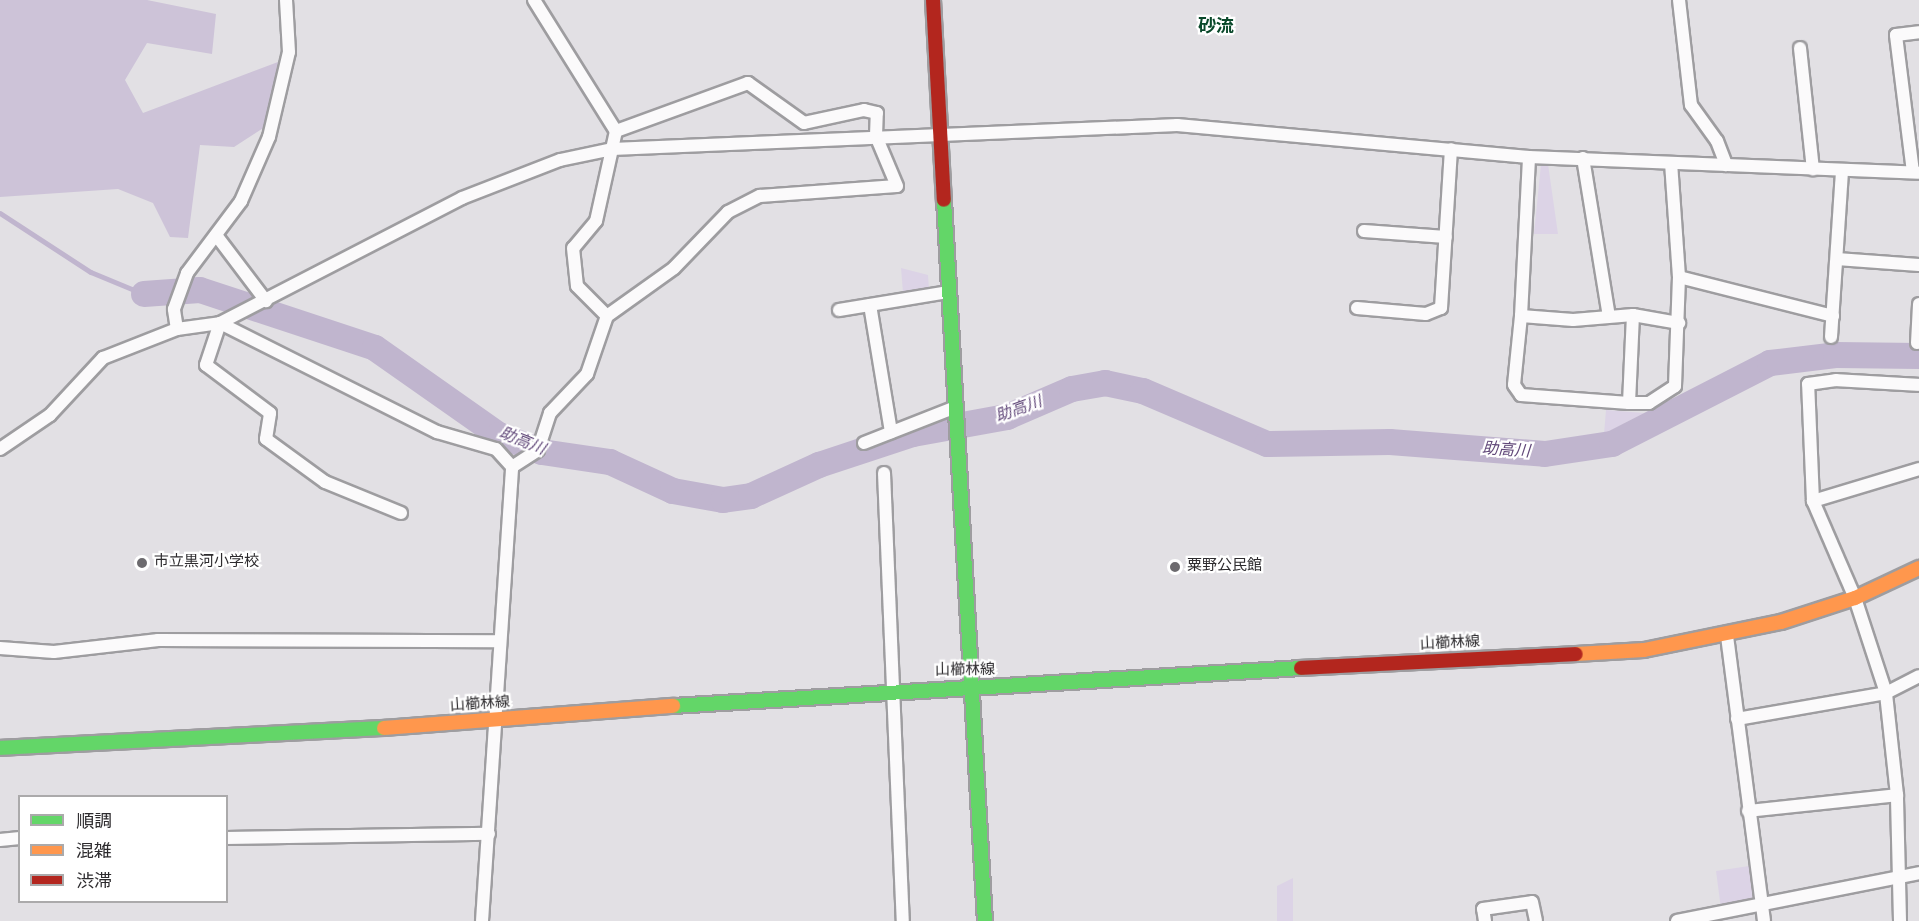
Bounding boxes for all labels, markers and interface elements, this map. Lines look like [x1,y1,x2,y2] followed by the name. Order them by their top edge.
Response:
[1198,17,1234,39] district label: 砂流
[993,393,1045,427] water label: 助高川
[496,424,548,460] water label: 助高川
[1481,440,1531,462] water label: 助高川
[154,554,259,572] place label: 市立黒河小学校
[135,556,149,570] marker: 市立黒河小学校
[1187,558,1262,576] place label: 粟野公民館
[1168,560,1182,574] marker: 粟野公民館
[1420,633,1480,655] street label: 山櫛林線
[935,661,995,681] street label: 山櫛林線
[449,694,511,716] street label: 山櫛林線
[18,795,228,903] legend
[76,811,112,834] text: 順調
[76,841,112,864] text: 混雑
[76,871,112,894] text: 渋滞

